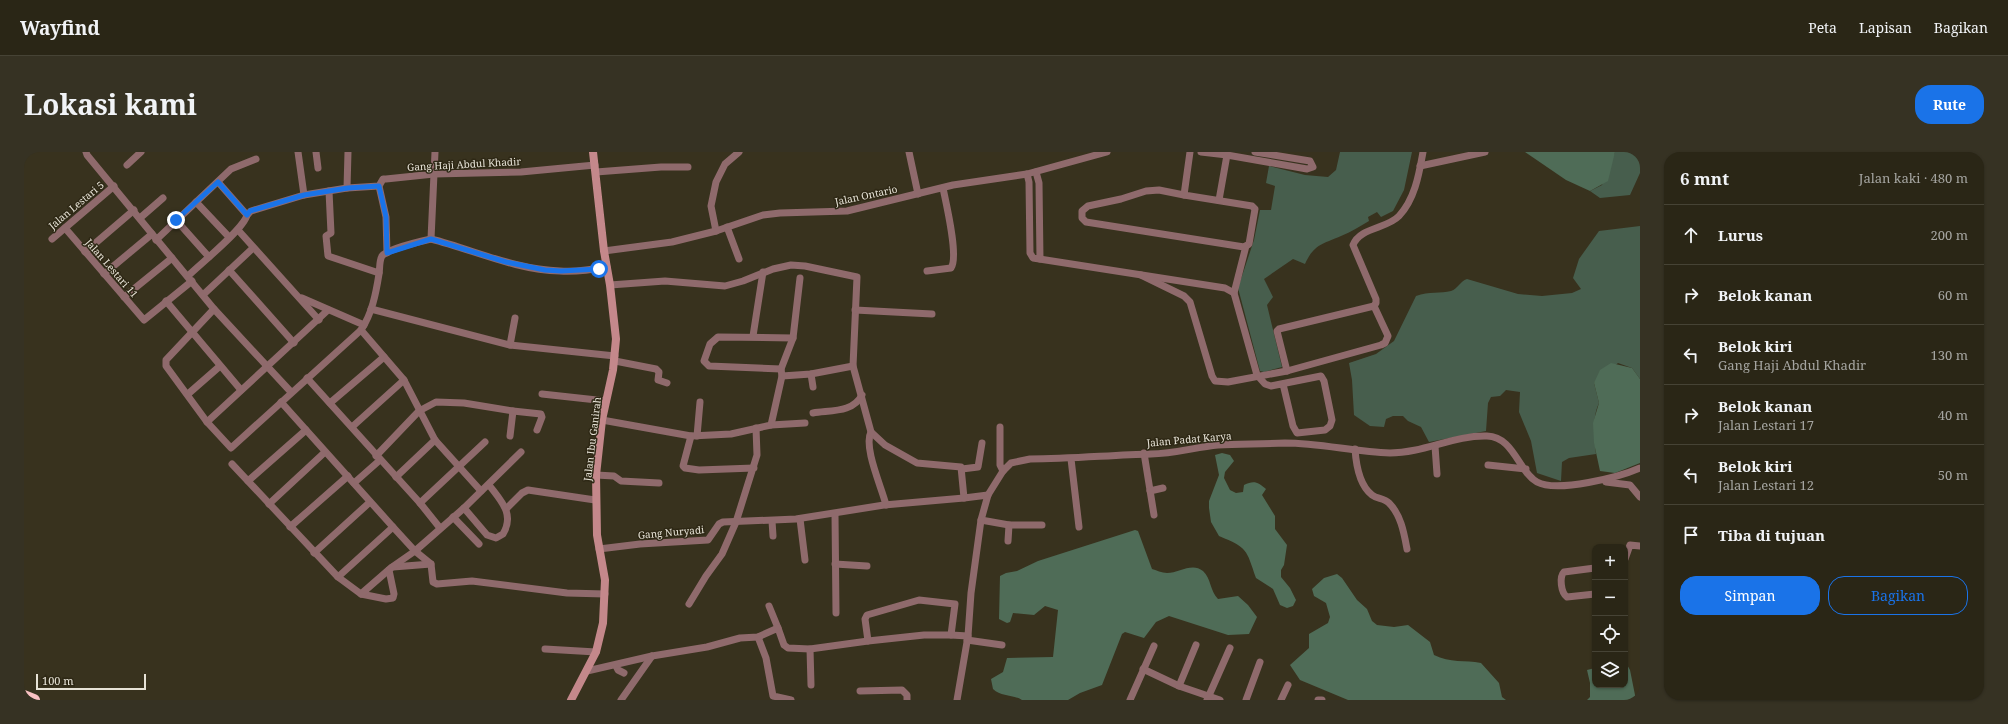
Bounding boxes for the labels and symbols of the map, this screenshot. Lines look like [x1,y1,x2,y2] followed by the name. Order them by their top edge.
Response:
[407,154,522,174] street label: Gang Haji Abdul Khadir
[45,178,107,233] street label: Jalan Lestari 5
[832,181,899,209] street label: Jalan Ontario
[167,211,185,229] route end
[82,235,142,300] street label: Jalan Lestari 11
[590,260,608,278] route start
[580,395,604,483] street label: Jalan Ibu Ganirah
[1145,428,1232,450] street label: Jalan Padat Karya
[637,522,706,542] street label: Gang Nuryadi
[36,672,146,691] scale bar

